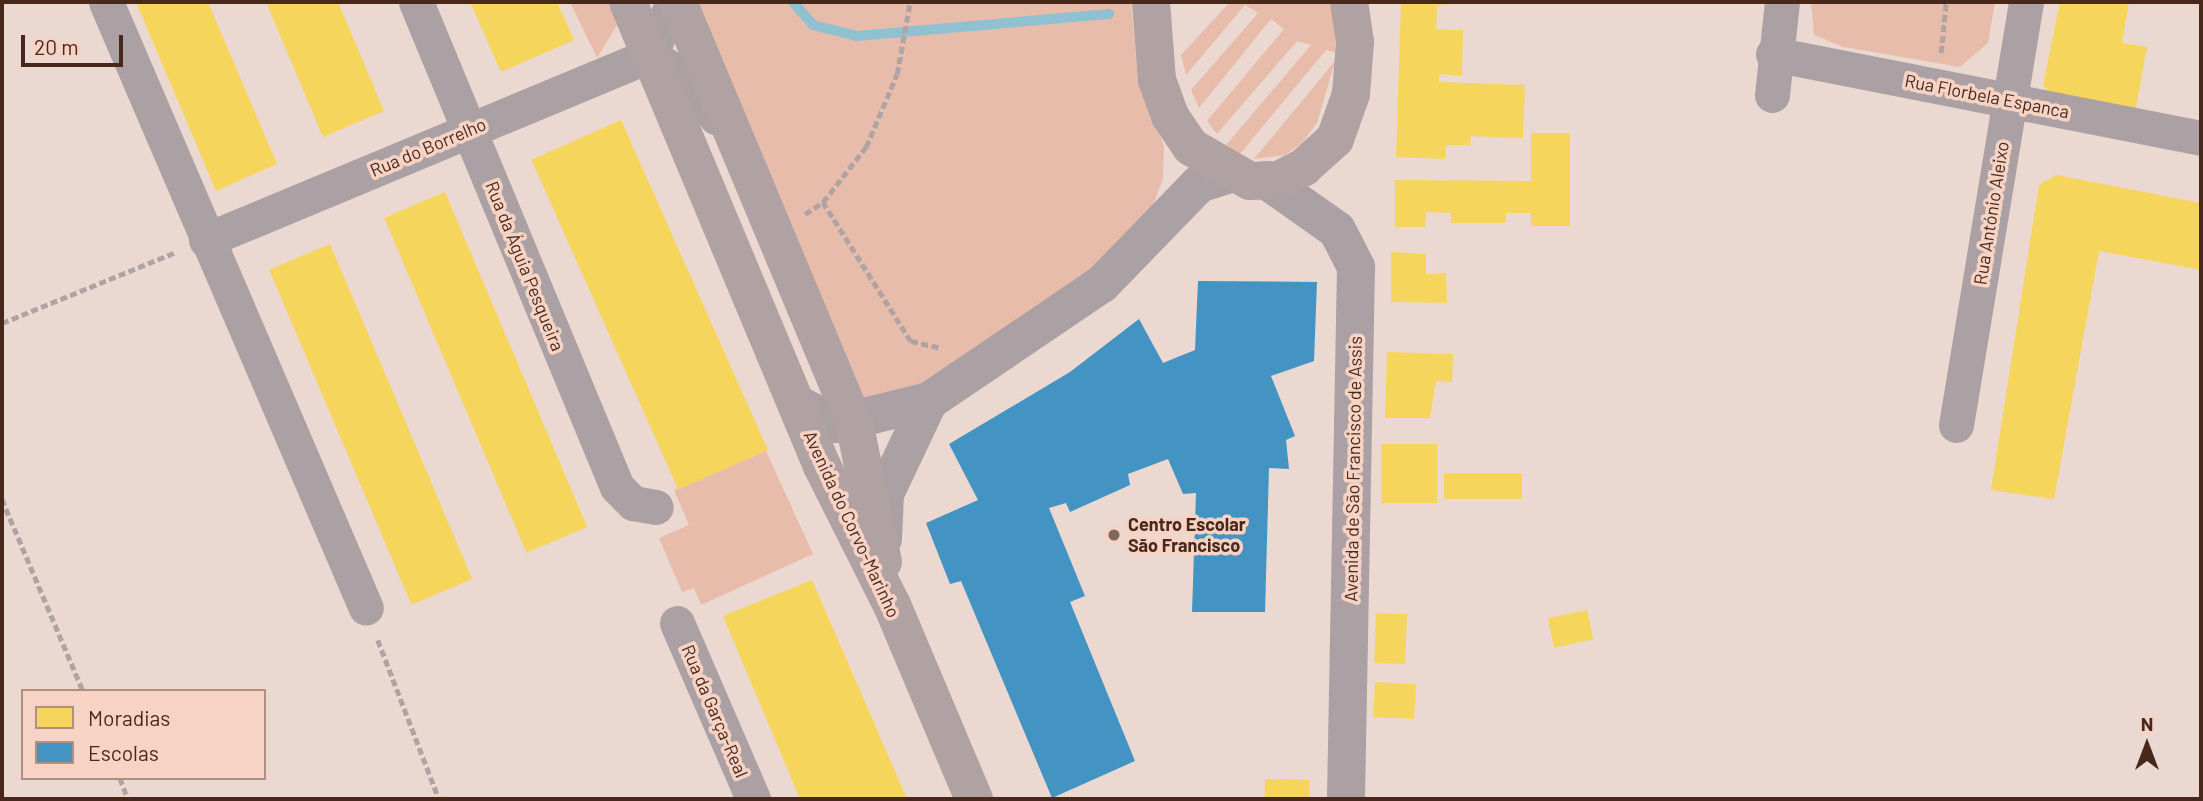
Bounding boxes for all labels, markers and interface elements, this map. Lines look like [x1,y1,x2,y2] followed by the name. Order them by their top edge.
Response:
[24,21,126,65] scale bar
[34,34,79,59] text: 20 m
[1903,69,2071,123] street label: Rua Florbela Espanca
[367,113,489,181] street label: Rua do Borrelho
[1969,140,2013,286] street label: Rua António Aleixo
[481,178,569,354] street label: Rua da Águia Pesqueira
[1340,336,1366,602] street label: Avenida de São Francisco de Assis
[799,427,905,621] street label: Avenida do Corvo-Marinho
[1128,514,1246,556] place label: Centro Escolar São Francisco
[1106,527,1122,543] marker: Centro Escolar São Francisco
[677,641,753,781] street label: Rua da Garça-Real
[21,689,266,780] legend
[88,705,170,730] text: Moradias
[2112,710,2182,780] north arrow
[2141,712,2153,735] text: N
[88,740,159,765] text: Escolas

